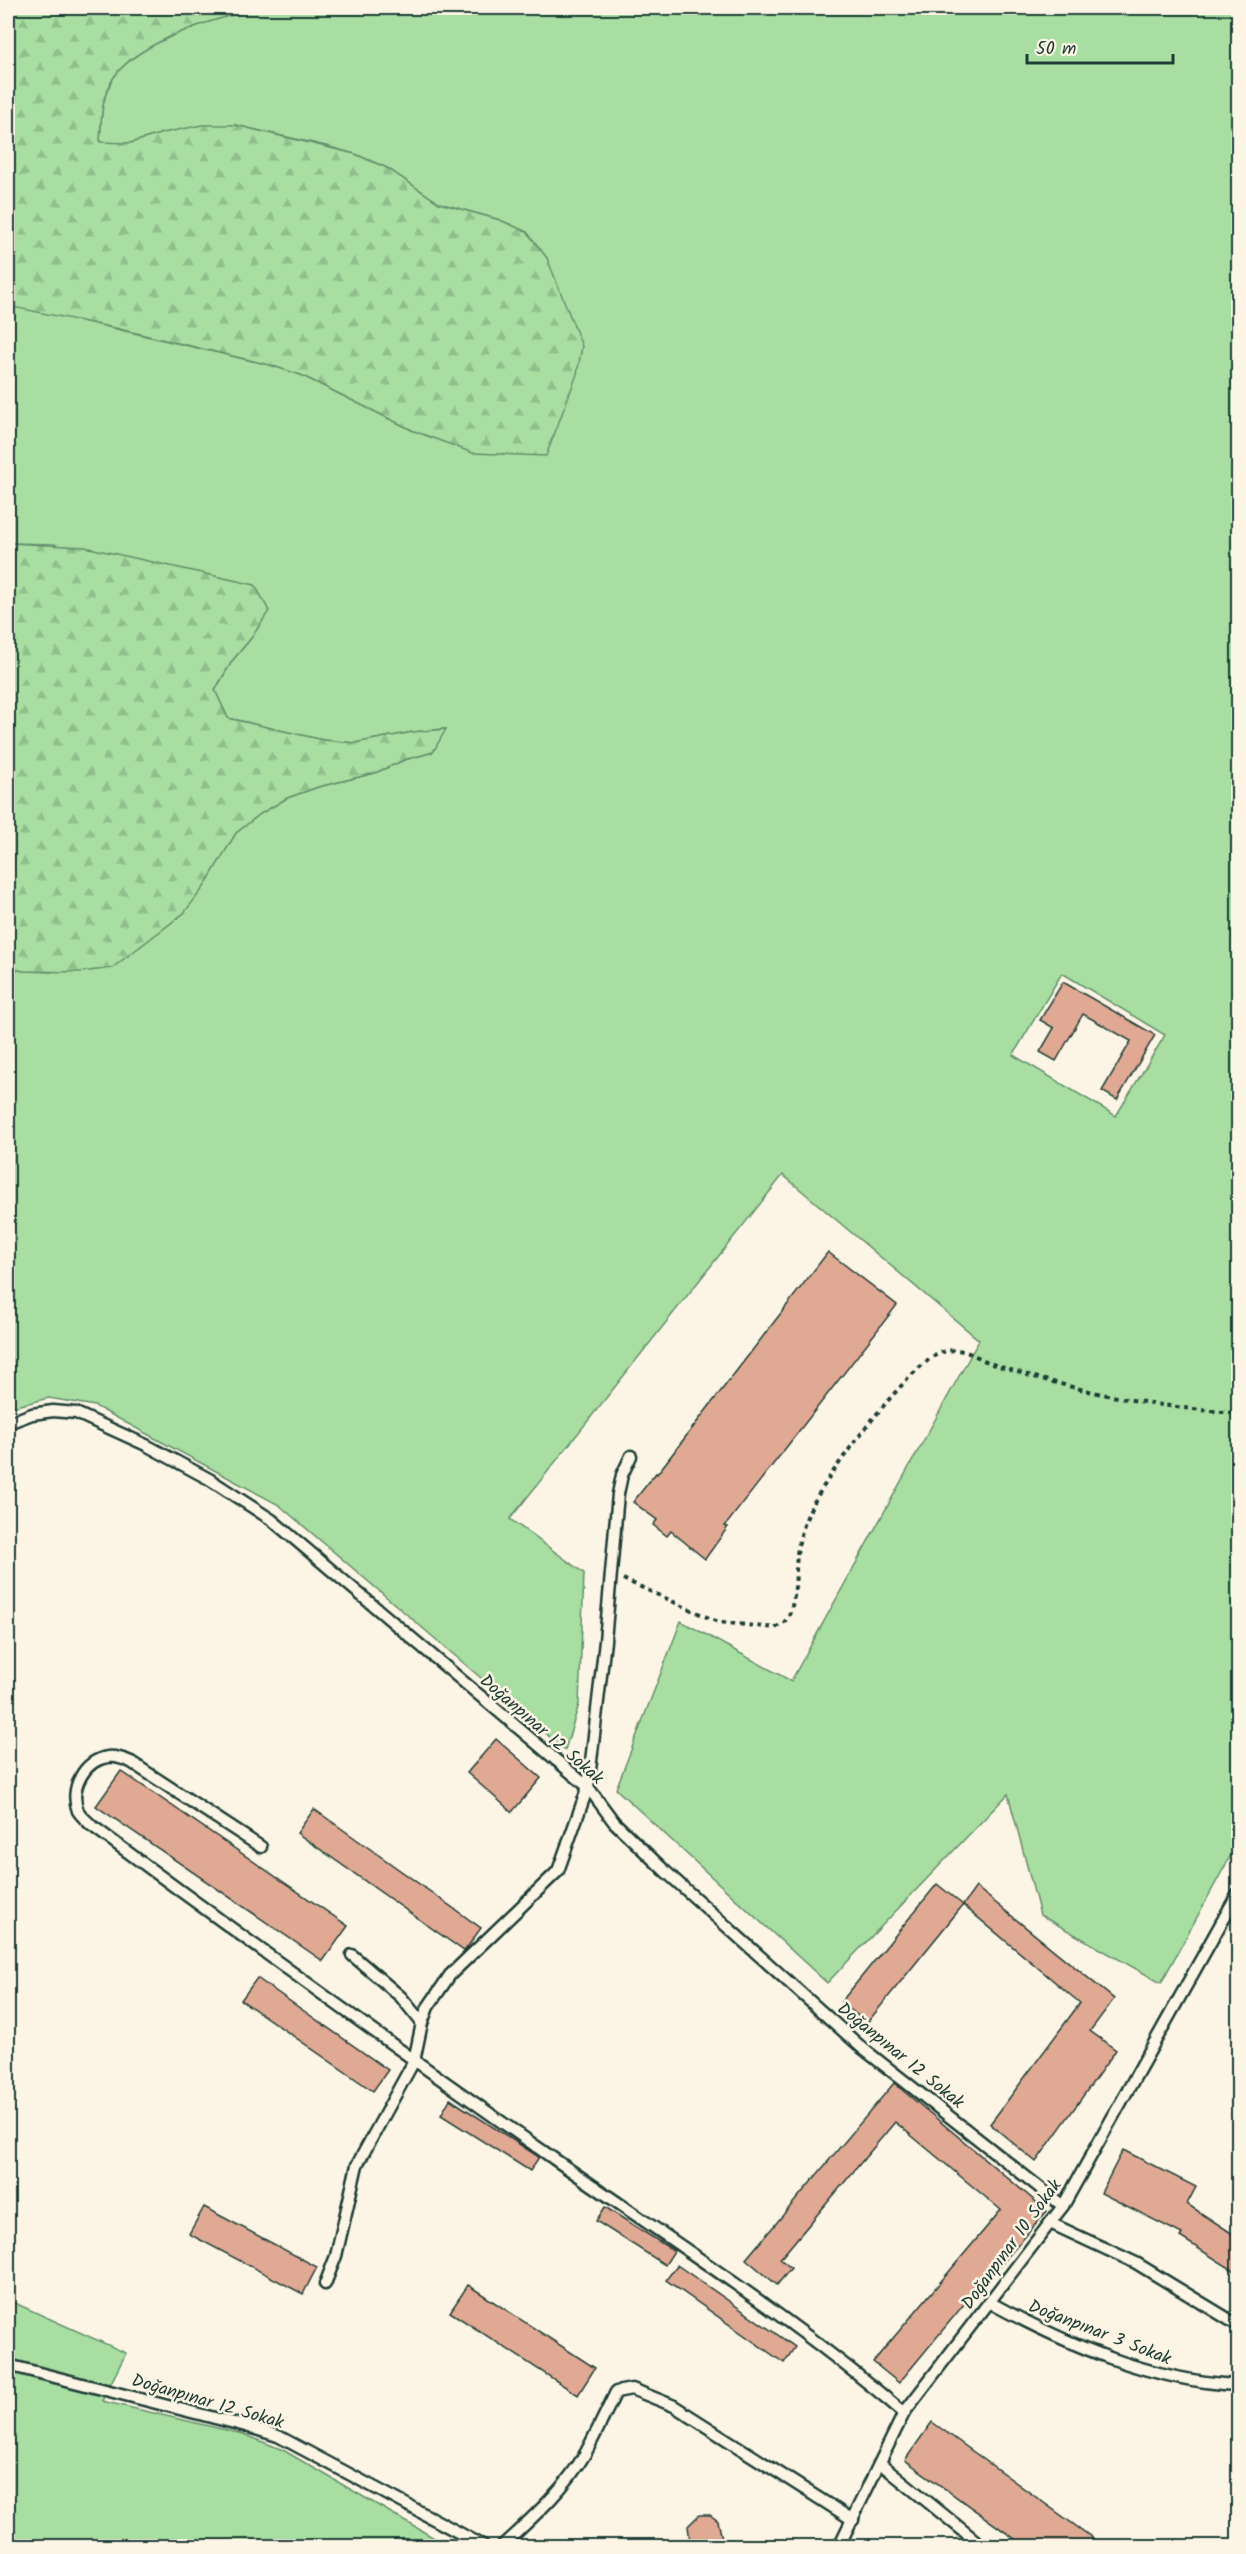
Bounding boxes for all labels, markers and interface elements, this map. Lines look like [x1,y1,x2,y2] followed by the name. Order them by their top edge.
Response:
[1027,27,1172,65] scale bar
[1036,35,1076,64] text: 50 m
[472,1668,610,1793] street label: Doğanpınar 12 Sokak
[830,1995,971,2117] street label: Doğanpınar 12 Sokak
[955,2173,1070,2316] street label: Doğanpınar 10 Sokak
[1024,2293,1176,2374] street label: Doğanpınar 3 Sokak
[128,2367,288,2438] street label: Doğanpınar 12 Sokak

